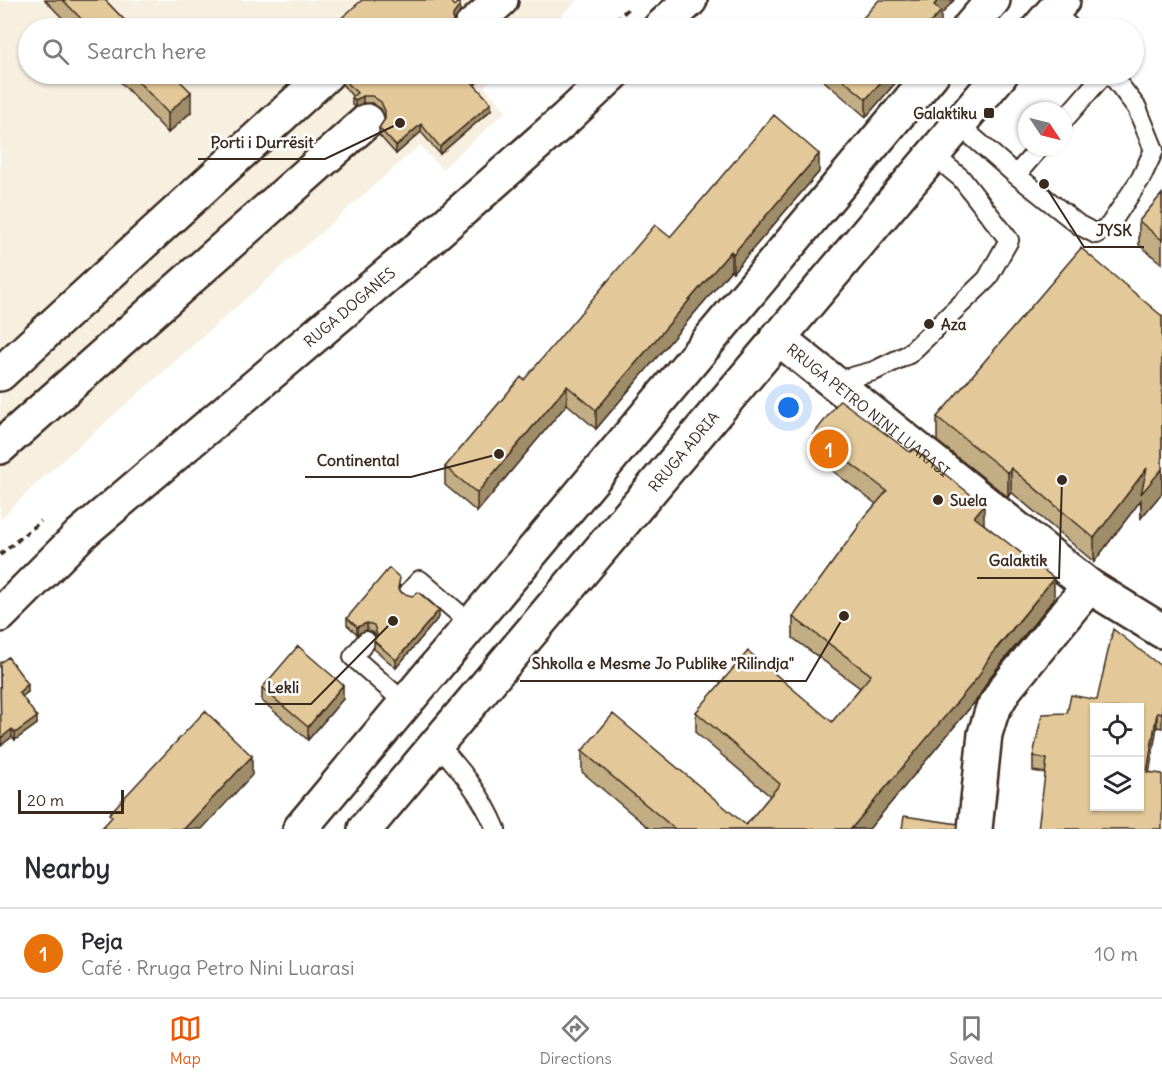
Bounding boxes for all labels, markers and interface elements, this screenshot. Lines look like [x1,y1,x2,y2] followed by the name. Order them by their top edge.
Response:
[18,18,1144,84] search box
[39,35,72,68] icon: search
[87,37,206,65] text: Search here
[1018,102,1072,156] north arrow
[913,104,977,123] place label: Galaktiku
[982,106,996,120] marker: Galaktiku
[198,125,325,159] callout: Porti i Durrësit
[210,132,314,152] text: Porti i Durrësit
[1084,213,1144,247] callout: JYSK
[1096,220,1132,240] text: JYSK
[300,263,399,351] street label: RUGA DOGANES
[941,315,967,334] place label: Aza
[922,317,936,331] marker: Aza
[783,339,954,481] street label: RRUGA PETRO NINI LUARASI
[774,393,803,422] your location
[644,407,723,495] street label: RRUGA ADRIA
[810,426,848,472] pin: 1
[305,443,411,477] callout: Continental
[317,450,399,470] text: Continental
[950,491,987,510] place label: Suela
[931,493,945,507] marker: Suela
[977,544,1059,578] callout: Galaktik
[989,550,1047,570] text: Galaktik
[520,647,806,681] callout: Shkolla e Mesme Jo Publike "Rilindja"
[532,653,794,673] text: Shkolla e Mesme Jo Publike "Rilindja"
[255,670,311,704] callout: Lekli
[267,677,299,697] text: Lekli
[1090,703,1144,811] map controls
[1090,703,1144,757] button: locate
[1090,757,1144,811] button: layers
[18,787,124,814] scale bar
[27,790,64,810] text: 20 m
[24,852,110,885] text: Nearby
[81,927,123,955] text: Peja
[40,941,47,966] text: 1
[1095,941,1138,966] text: 10 m
[81,955,354,980] text: Café · Rruga Petro Nini Luarasi
[169,1012,202,1068] tab: Map
[539,1012,612,1068] tab: Directions
[949,1012,993,1068] tab: Saved

